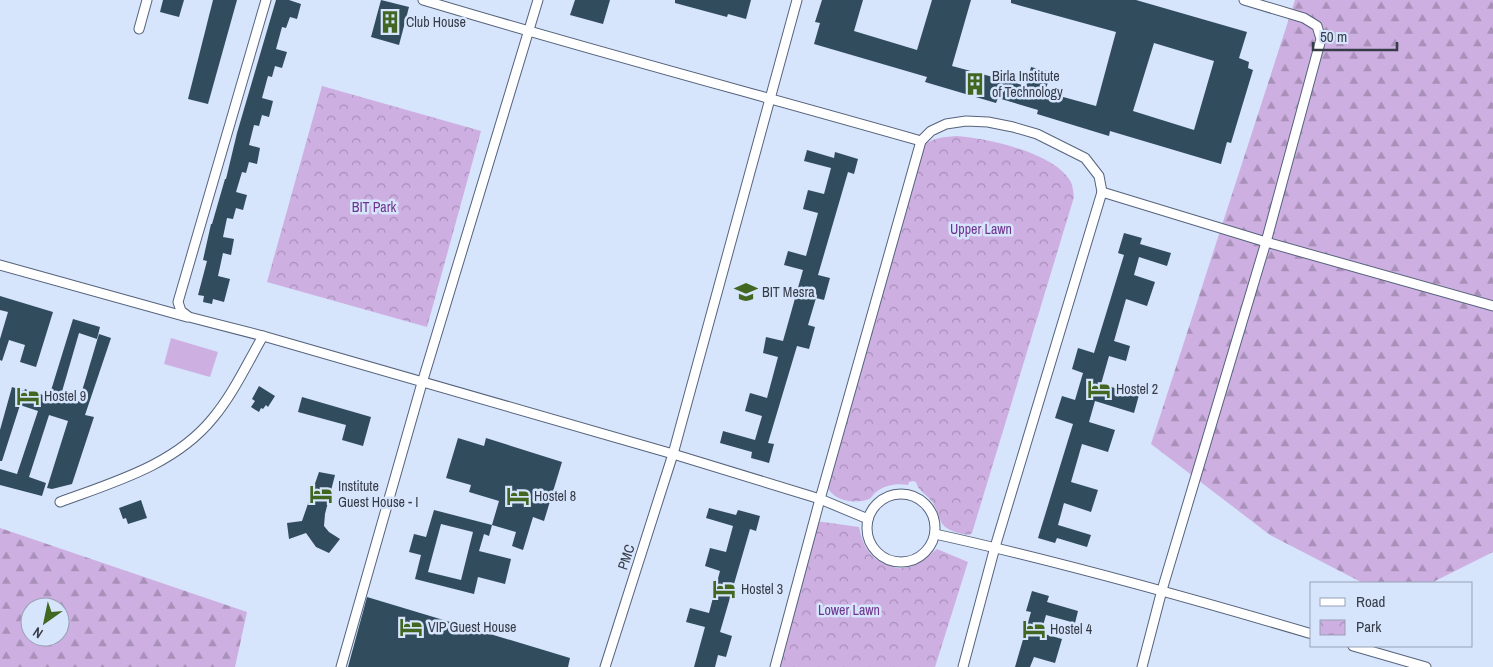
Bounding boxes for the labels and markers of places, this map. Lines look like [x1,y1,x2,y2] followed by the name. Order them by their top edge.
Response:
[377,9,403,35] building icon: Club House
[406,13,466,31] place label: Club House
[992,67,1063,101] place label: Birla Institute of Technology
[962,71,988,97] building icon: Birla Institute of Technology
[733,279,759,305] school or university icon: BIT Mesra
[762,283,815,301] place label: BIT Mesra
[1086,376,1112,402] hotel icon: Hostel 2
[1116,380,1158,398] place label: Hostel 2
[15,383,41,409] hotel icon: Hostel 9
[44,387,86,405] place label: Hostel 9
[338,477,418,511] place label: Institute Guest House - I
[308,481,334,507] hotel icon: Institute Guest House - I
[505,483,531,509] hotel icon: Hostel 8
[534,487,576,505] place label: Hostel 8
[711,576,737,602] hotel icon: Hostel 3
[741,580,783,598] place label: Hostel 3
[398,614,424,640] hotel icon: VIP Guest House
[1021,616,1047,642] hotel icon: Hostel 4
[428,618,517,636] place label: VIP Guest House
[1050,620,1093,638] place label: Hostel 4

